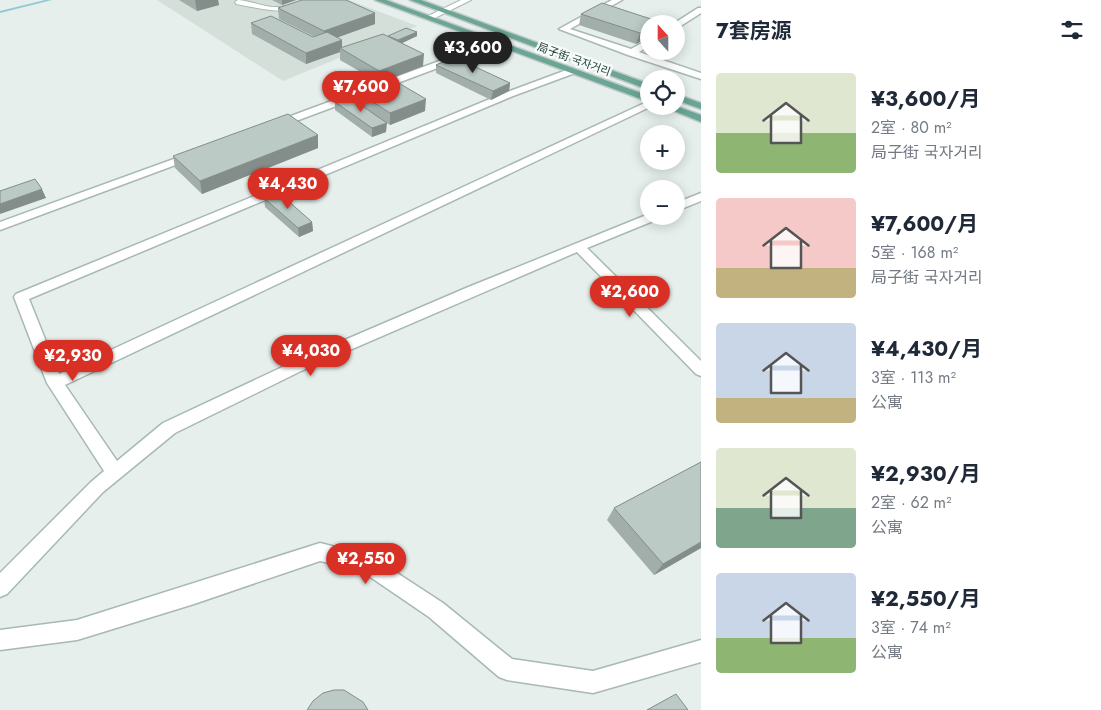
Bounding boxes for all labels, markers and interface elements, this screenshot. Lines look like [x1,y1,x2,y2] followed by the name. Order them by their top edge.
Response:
[640,15,685,60] north arrow
[640,15,685,225] map controls
[716,16,792,46] text: 7套房源
[1058,16,1086,44] icon: filters
[432,32,514,74] pin: ¥3,600
[444,36,502,59] text: ¥3,600
[535,38,613,80] street label: 局子街 국자거리
[320,70,402,113] pin: ¥7,600
[640,70,685,115] button: locate
[333,75,389,98] text: ¥7,600
[871,84,980,114] text: ¥3,600/月
[756,93,816,153] icon: home
[871,116,952,139] text: 2室 · 80 m²
[640,125,685,170] button: +
[871,141,983,164] text: 局子街 국자거리
[247,168,329,210] pin: ¥4,430
[259,172,317,195] text: ¥4,430
[640,180,685,225] button: −
[871,209,978,239] text: ¥7,600/月
[756,218,816,278] icon: home
[871,241,958,264] text: 5室 · 168 m²
[871,266,983,289] text: 局子街 국자거리
[589,276,671,318] pin: ¥2,600
[601,280,659,303] text: ¥2,600
[270,334,352,377] pin: ¥4,030
[871,334,982,364] text: ¥4,430/月
[282,339,340,362] text: ¥4,030
[32,340,114,382] pin: ¥2,930
[756,343,816,403] icon: home
[44,344,102,367] text: ¥2,930
[871,366,956,389] text: 3室 · 113 m²
[871,391,903,414] text: 公寓
[871,459,980,489] text: ¥2,930/月
[756,468,816,528] icon: home
[871,491,952,514] text: 2室 · 62 m²
[871,516,903,539] text: 公寓
[325,542,407,585] pin: ¥2,550
[337,547,395,570] text: ¥2,550
[871,584,980,614] text: ¥2,550/月
[756,593,816,653] icon: home
[871,616,951,639] text: 3室 · 74 m²
[871,641,903,664] text: 公寓

